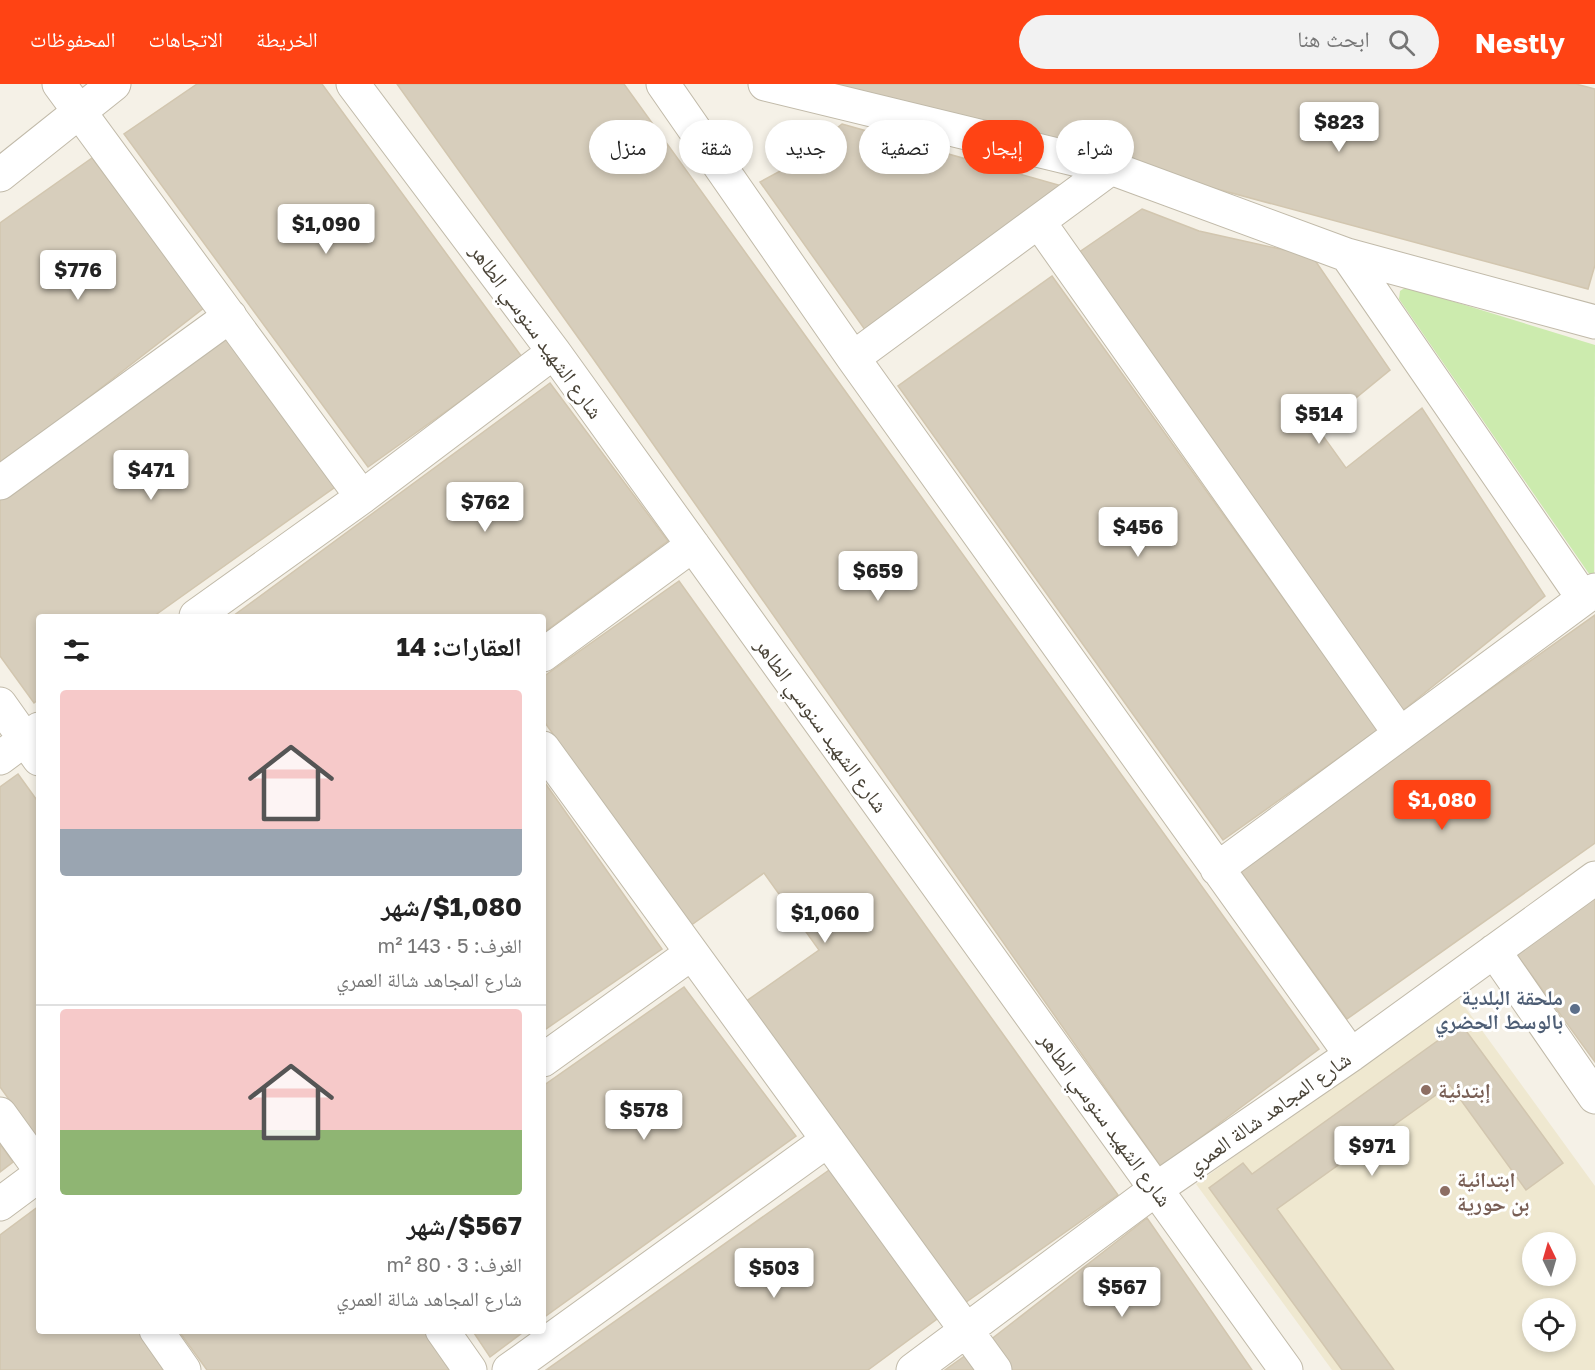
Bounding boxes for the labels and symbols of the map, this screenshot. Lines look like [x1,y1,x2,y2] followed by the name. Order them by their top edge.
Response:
[1303,102,1375,153] pin: $823
[277,204,375,255] pin: $1,090
[461,238,609,426] street label: شارع الشهيد سنوسي الطاهر
[42,250,114,301] pin: $776
[1283,394,1355,445] pin: $514
[115,450,187,501] pin: $471
[449,482,521,533] pin: $762
[1102,507,1174,558] pin: $456
[842,551,914,602] pin: $659
[746,632,894,820] street label: شارع الشهيد سنوسي الطاهر
[1393,780,1491,831] pin: $1,080
[776,893,874,944] pin: $1,060
[1435,984,1563,1038] place label: ملحقة البلدية بالوسط الحضري
[1568,1002,1582,1016] marker: ملحقة البلدية بالوسط الحضري
[1030,1026,1178,1214] street label: شارع الشهيد سنوسي الطاهر
[1181,1045,1358,1182] street label: شارع المجاهد شالة العمري
[1438,1077,1491,1104] place label: إبتدئية
[1419,1083,1433,1097] marker: إبتدئية
[608,1090,680,1141] pin: $578
[1336,1126,1408,1177] pin: $971
[1457,1166,1529,1217] place label: ابتدائية بن حورية
[1438,1184,1452,1198] marker: ابتدائية بن حورية
[1522,1232,1576,1286] north arrow
[738,1248,810,1299] pin: $503
[1086,1267,1158,1318] pin: $567

